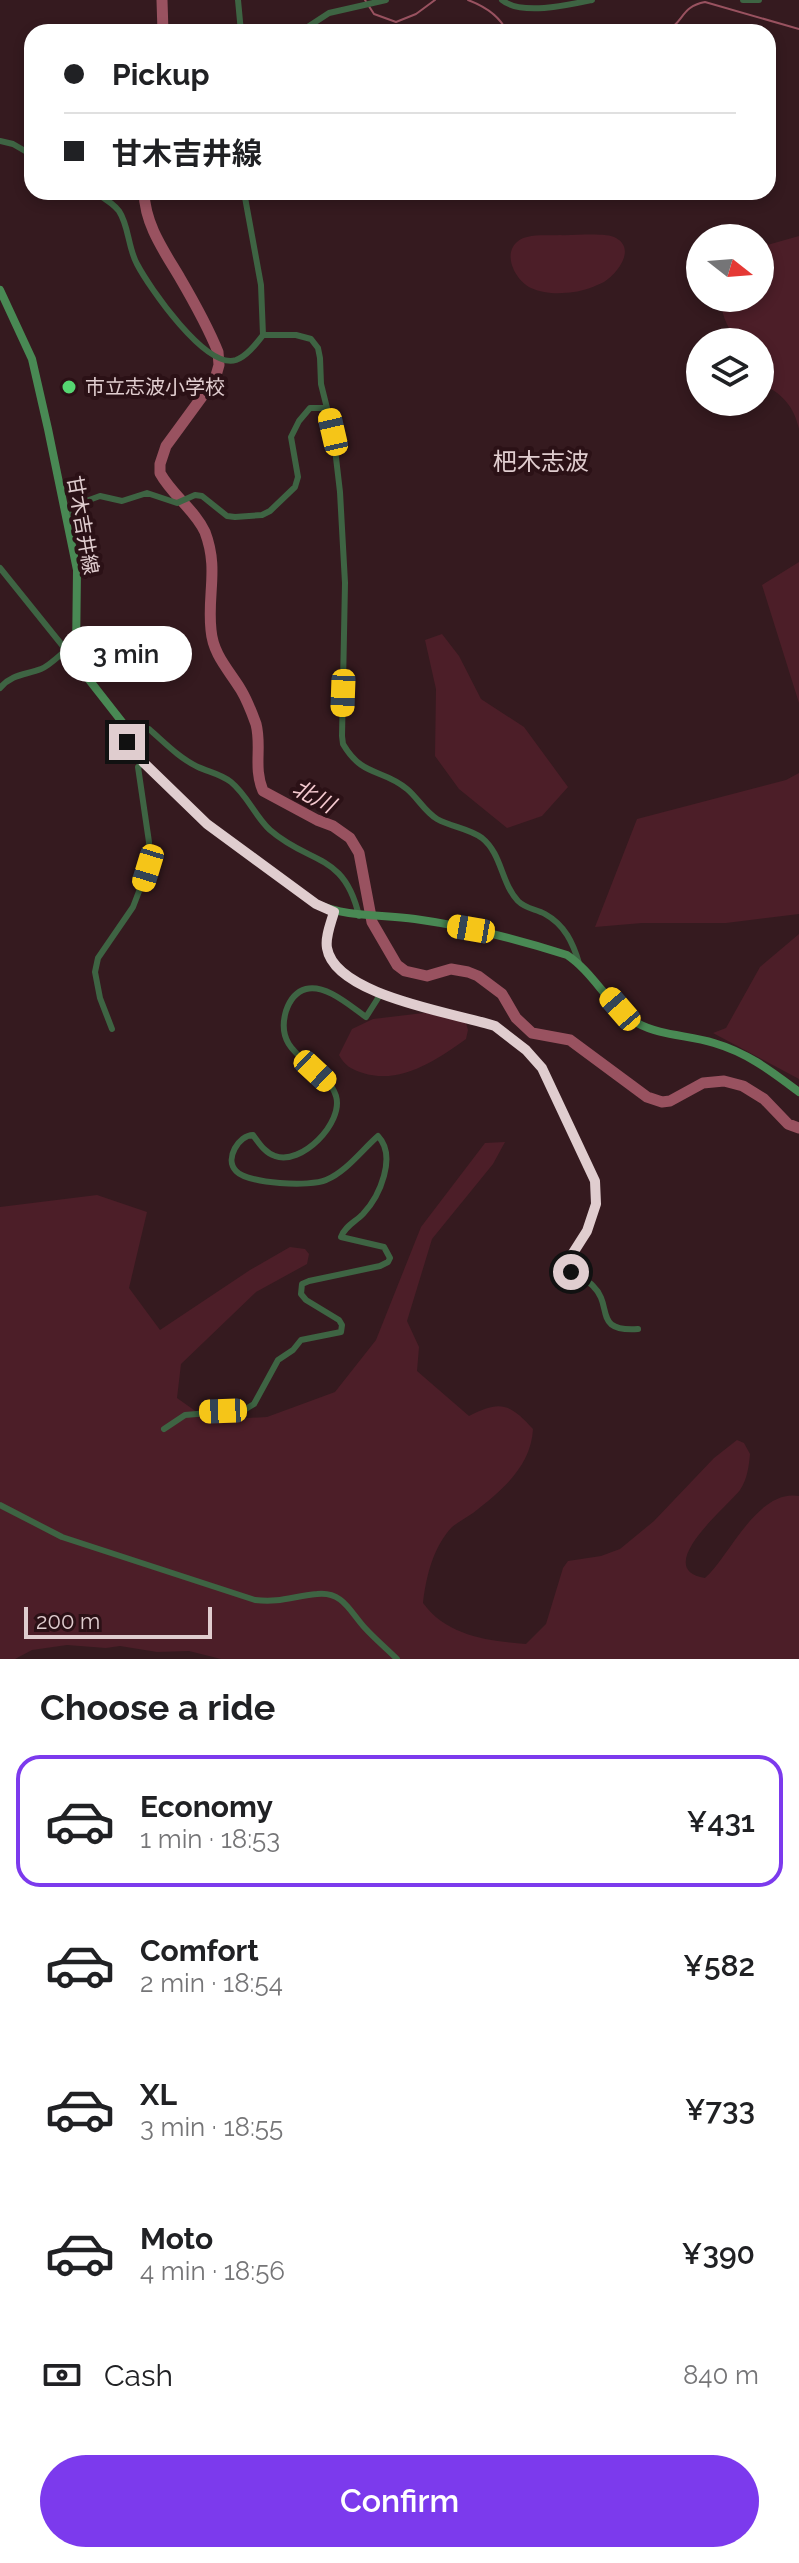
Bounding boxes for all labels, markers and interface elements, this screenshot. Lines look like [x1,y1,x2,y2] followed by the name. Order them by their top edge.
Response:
[112,57,210,92] text: Pickup
[112,136,262,171] text: 甘木吉井線
[686,224,774,312] north arrow
[686,224,774,416] map controls
[686,328,774,416] button: layers
[85,375,225,399] place label: 市立志波小学校
[60,378,78,396] marker: 市立志波小学校
[316,406,350,458] car
[493,447,589,476] district label: 杷木志波
[62,474,104,576] street label: 甘木吉井線
[61,626,193,682] callout: 3 min
[93,639,159,669] text: 3 min
[330,669,356,717] car
[109,724,145,760] route end
[288,774,341,819] water label: 北川
[130,842,166,894] car
[445,913,497,945] car
[595,983,645,1035] car
[289,1046,341,1096] car
[553,1254,589,1290] route start
[199,1398,247,1424] car
[24,1603,212,1639] scale bar
[36,1608,100,1634] text: 200 m
[40,1686,275,1728] text: Choose a ride
[44,1785,116,1857] icon: car
[140,1789,273,1824] text: Economy
[687,1804,755,1839] text: ¥431
[140,1824,280,1854] text: 1 min · 18:53
[44,1929,116,2001] icon: car
[140,1933,259,1968] text: Comfort
[683,1948,755,1983] text: ¥582
[140,1968,283,1998] text: 2 min · 18:54
[44,2073,116,2145] icon: car
[140,2077,177,2112] text: XL
[685,2092,755,2127] text: ¥733
[140,2112,283,2142] text: 3 min · 18:55
[44,2217,116,2289] icon: car
[140,2221,213,2256] text: Moto
[681,2236,755,2271] text: ¥390
[140,2256,285,2286] text: 4 min · 18:56
[40,2353,84,2397] icon: cash
[104,2358,173,2393] text: Cash
[683,2360,759,2390] text: 840 m
[40,2455,759,2547] button: Confirm

